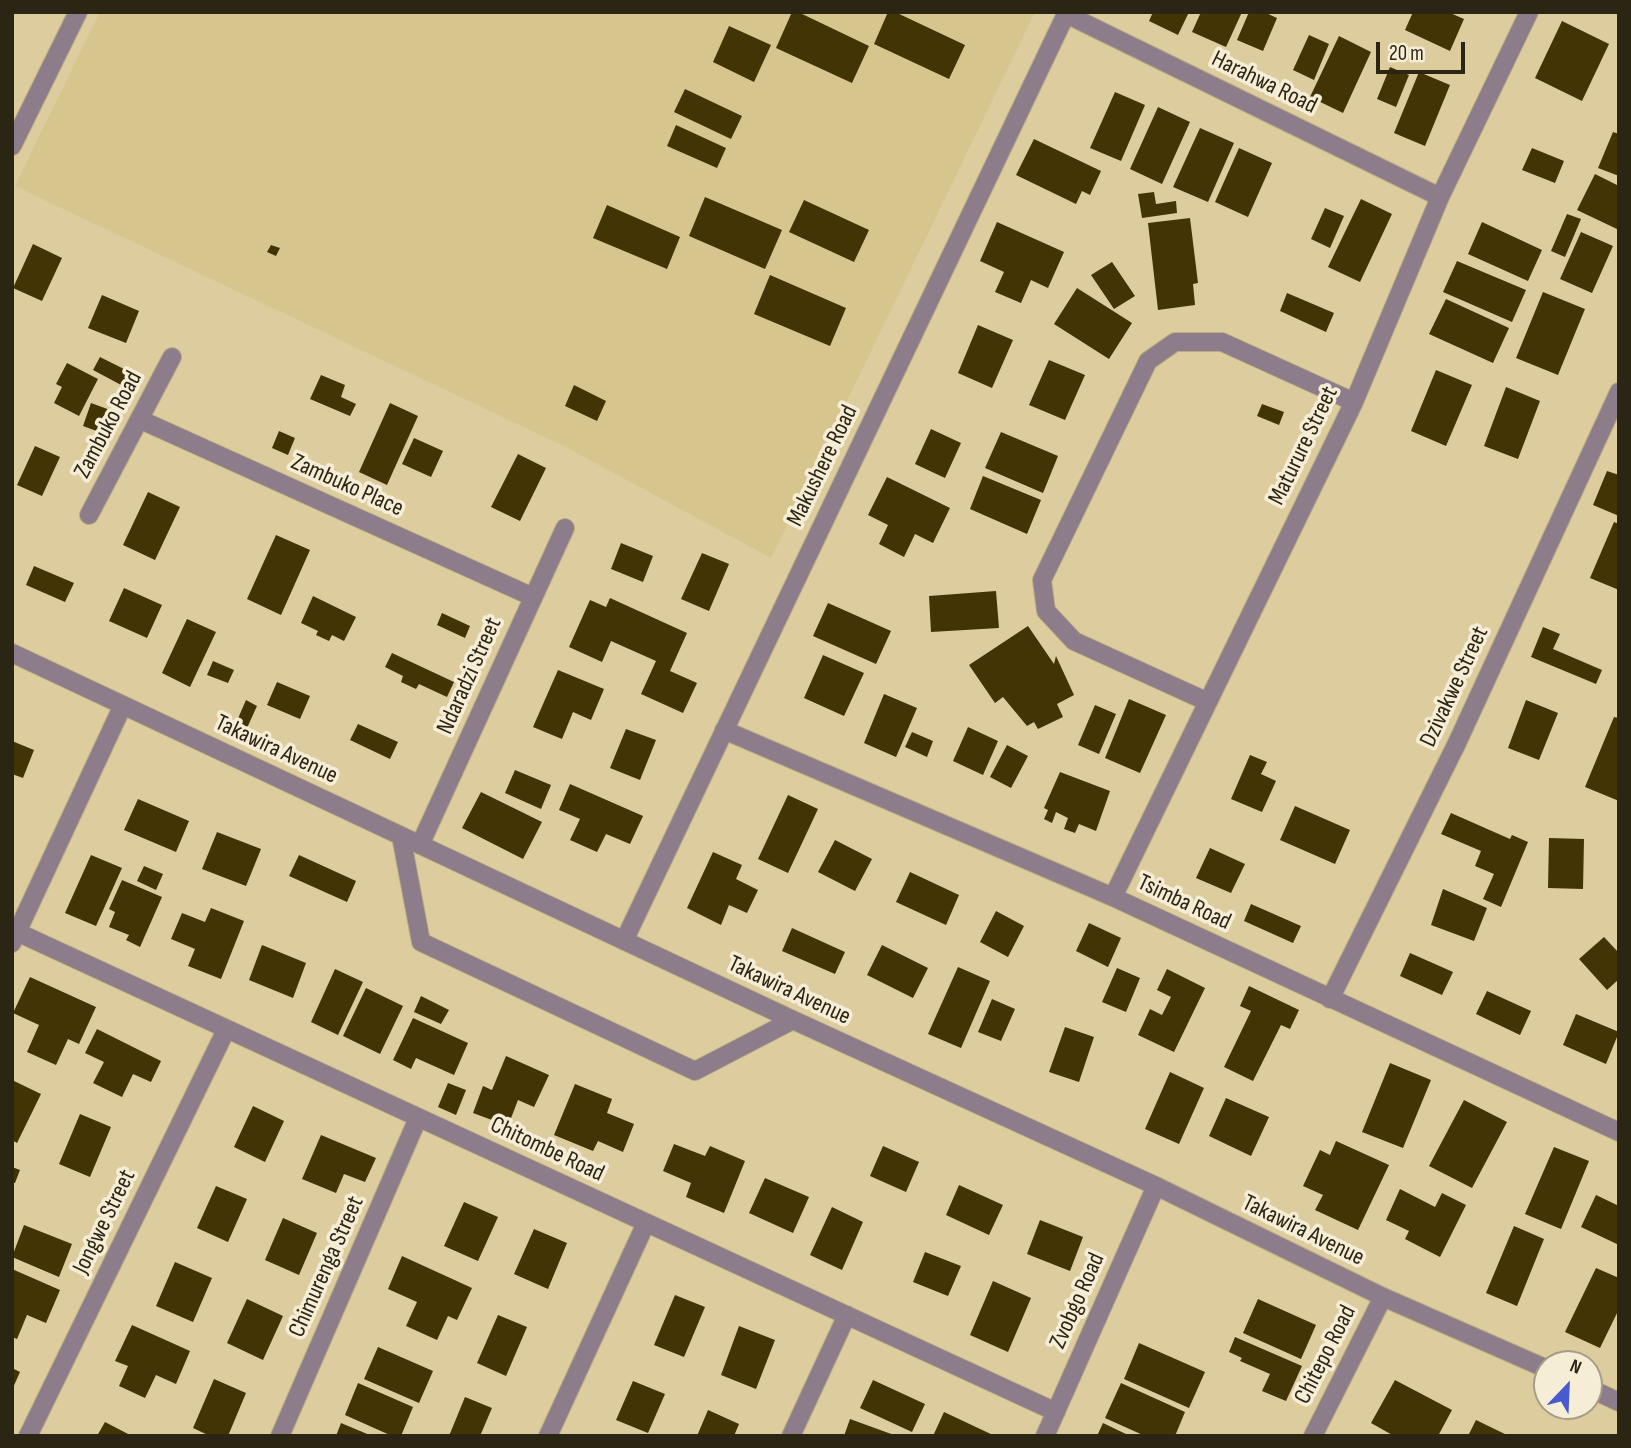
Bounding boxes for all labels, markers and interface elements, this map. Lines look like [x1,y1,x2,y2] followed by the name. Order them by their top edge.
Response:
[1379,28,1468,72] scale bar
[1389,41,1424,66] text: 20 m
[1207,45,1321,121] street label: Harahwa Road
[69,367,149,483] street label: Zambuko Road
[1263,382,1345,510] street label: Maturure Street
[781,401,865,531] street label: Makushere Road
[286,448,408,524] street label: Zambuko Place
[431,613,509,739] street label: Ndaradzi Street
[1415,622,1495,752] street label: Dzivakwe Street
[210,709,342,791] street label: Takawira Avenue
[1133,869,1235,937] street label: Tsimba Road
[723,950,855,1032] street label: Takawira Avenue
[486,1111,608,1189] street label: Chitombe Road
[68,1165,142,1279] street label: Jongwe Street
[1237,1189,1369,1273] street label: Takawira Avenue
[283,1192,371,1342] street label: Chimurenga Street
[1044,1249,1112,1353] street label: Zvobgo Road
[1289,1301,1363,1409] street label: Chitepo Road
[1533,1350,1603,1420] north arrow
[1566,1354,1585,1380] text: N

